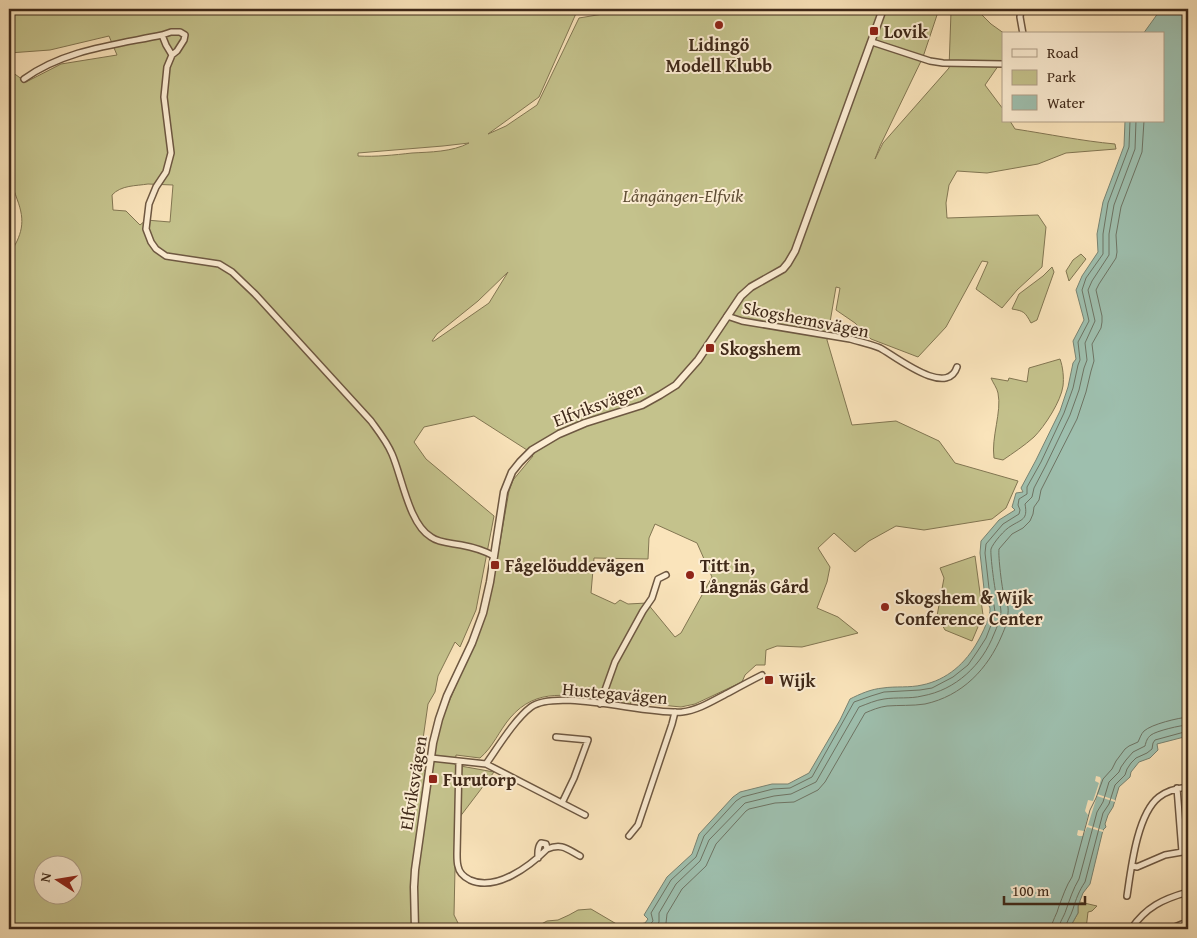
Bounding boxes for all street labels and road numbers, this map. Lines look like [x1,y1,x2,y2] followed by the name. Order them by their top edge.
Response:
[740,294,872,344] street label: Skogshemsvägen
[549,374,647,434] street label: Elfviksvägen
[561,675,669,711] street label: Hustegavägen
[392,734,434,832] street label: Elfviksvägen

